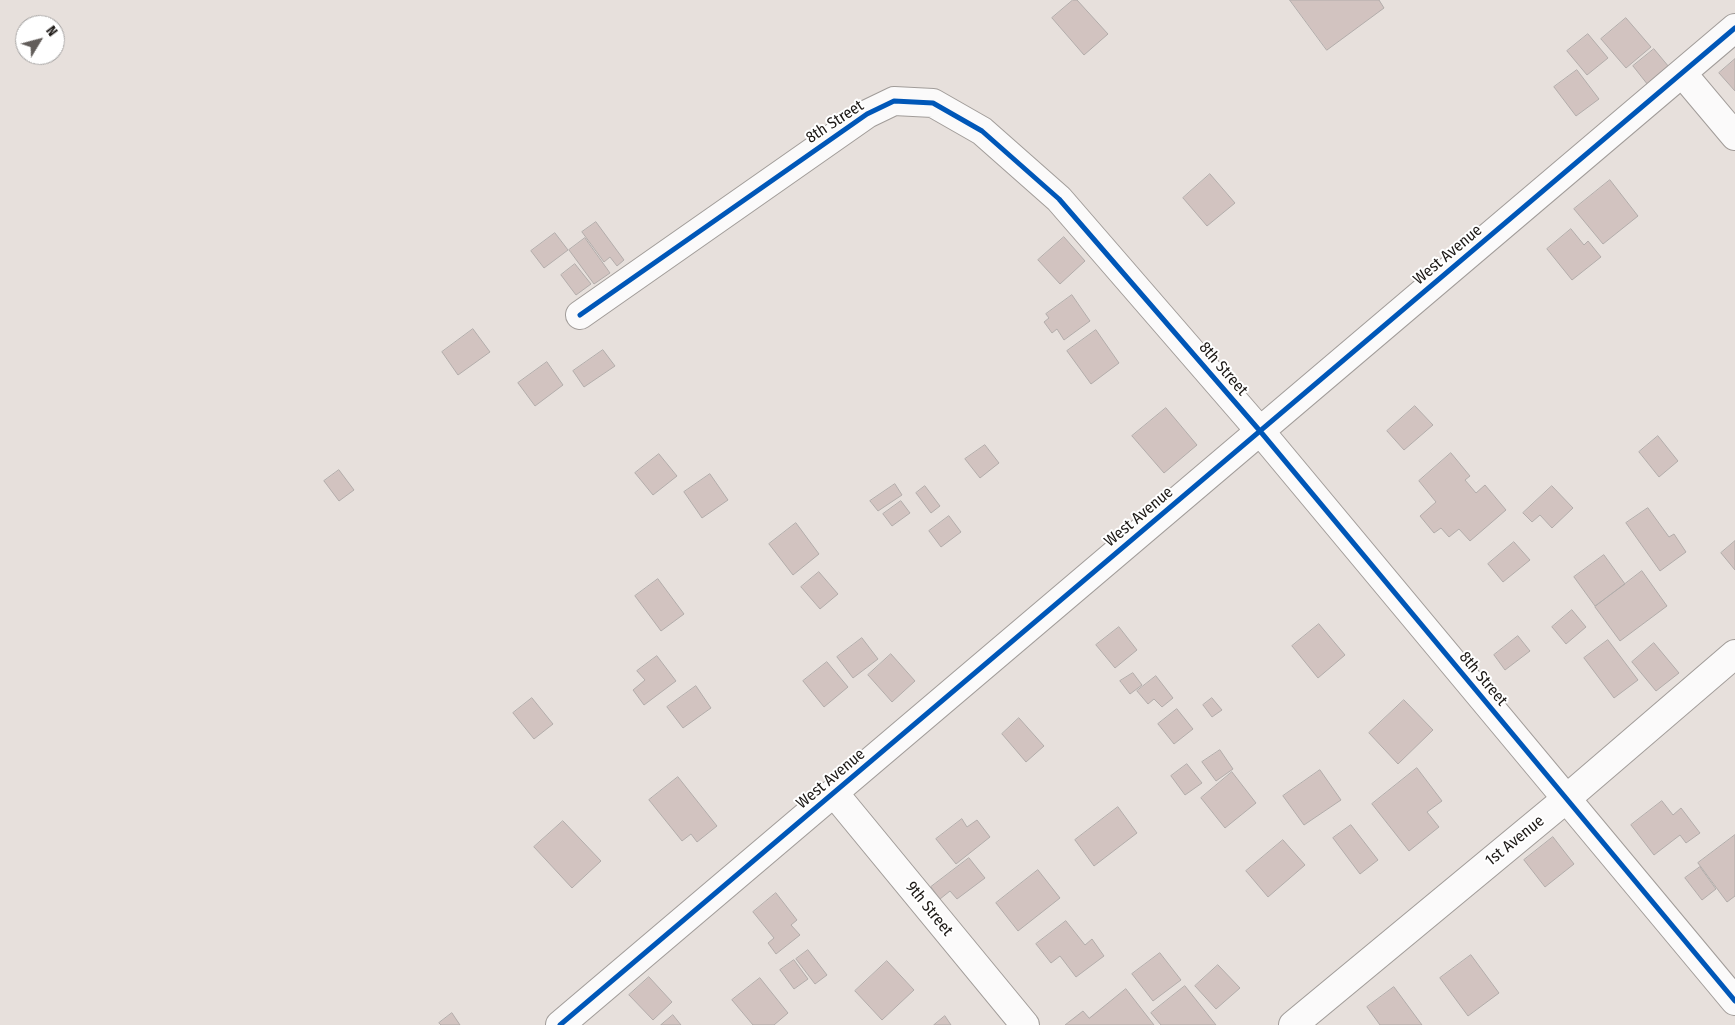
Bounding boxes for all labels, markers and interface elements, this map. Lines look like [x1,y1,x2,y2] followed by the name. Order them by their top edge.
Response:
[15,15,65,65] north arrow
[42,23,61,40] text: N
[803,96,867,148] street label: 8th Street
[1410,221,1486,289] street label: West Avenue
[1195,338,1251,400] street label: 8th Street
[1101,483,1177,551] street label: West Avenue
[1455,648,1511,710] street label: 8th Street
[793,745,869,813] street label: West Avenue
[1482,811,1548,871] street label: 1st Avenue
[901,878,957,940] street label: 9th Street

